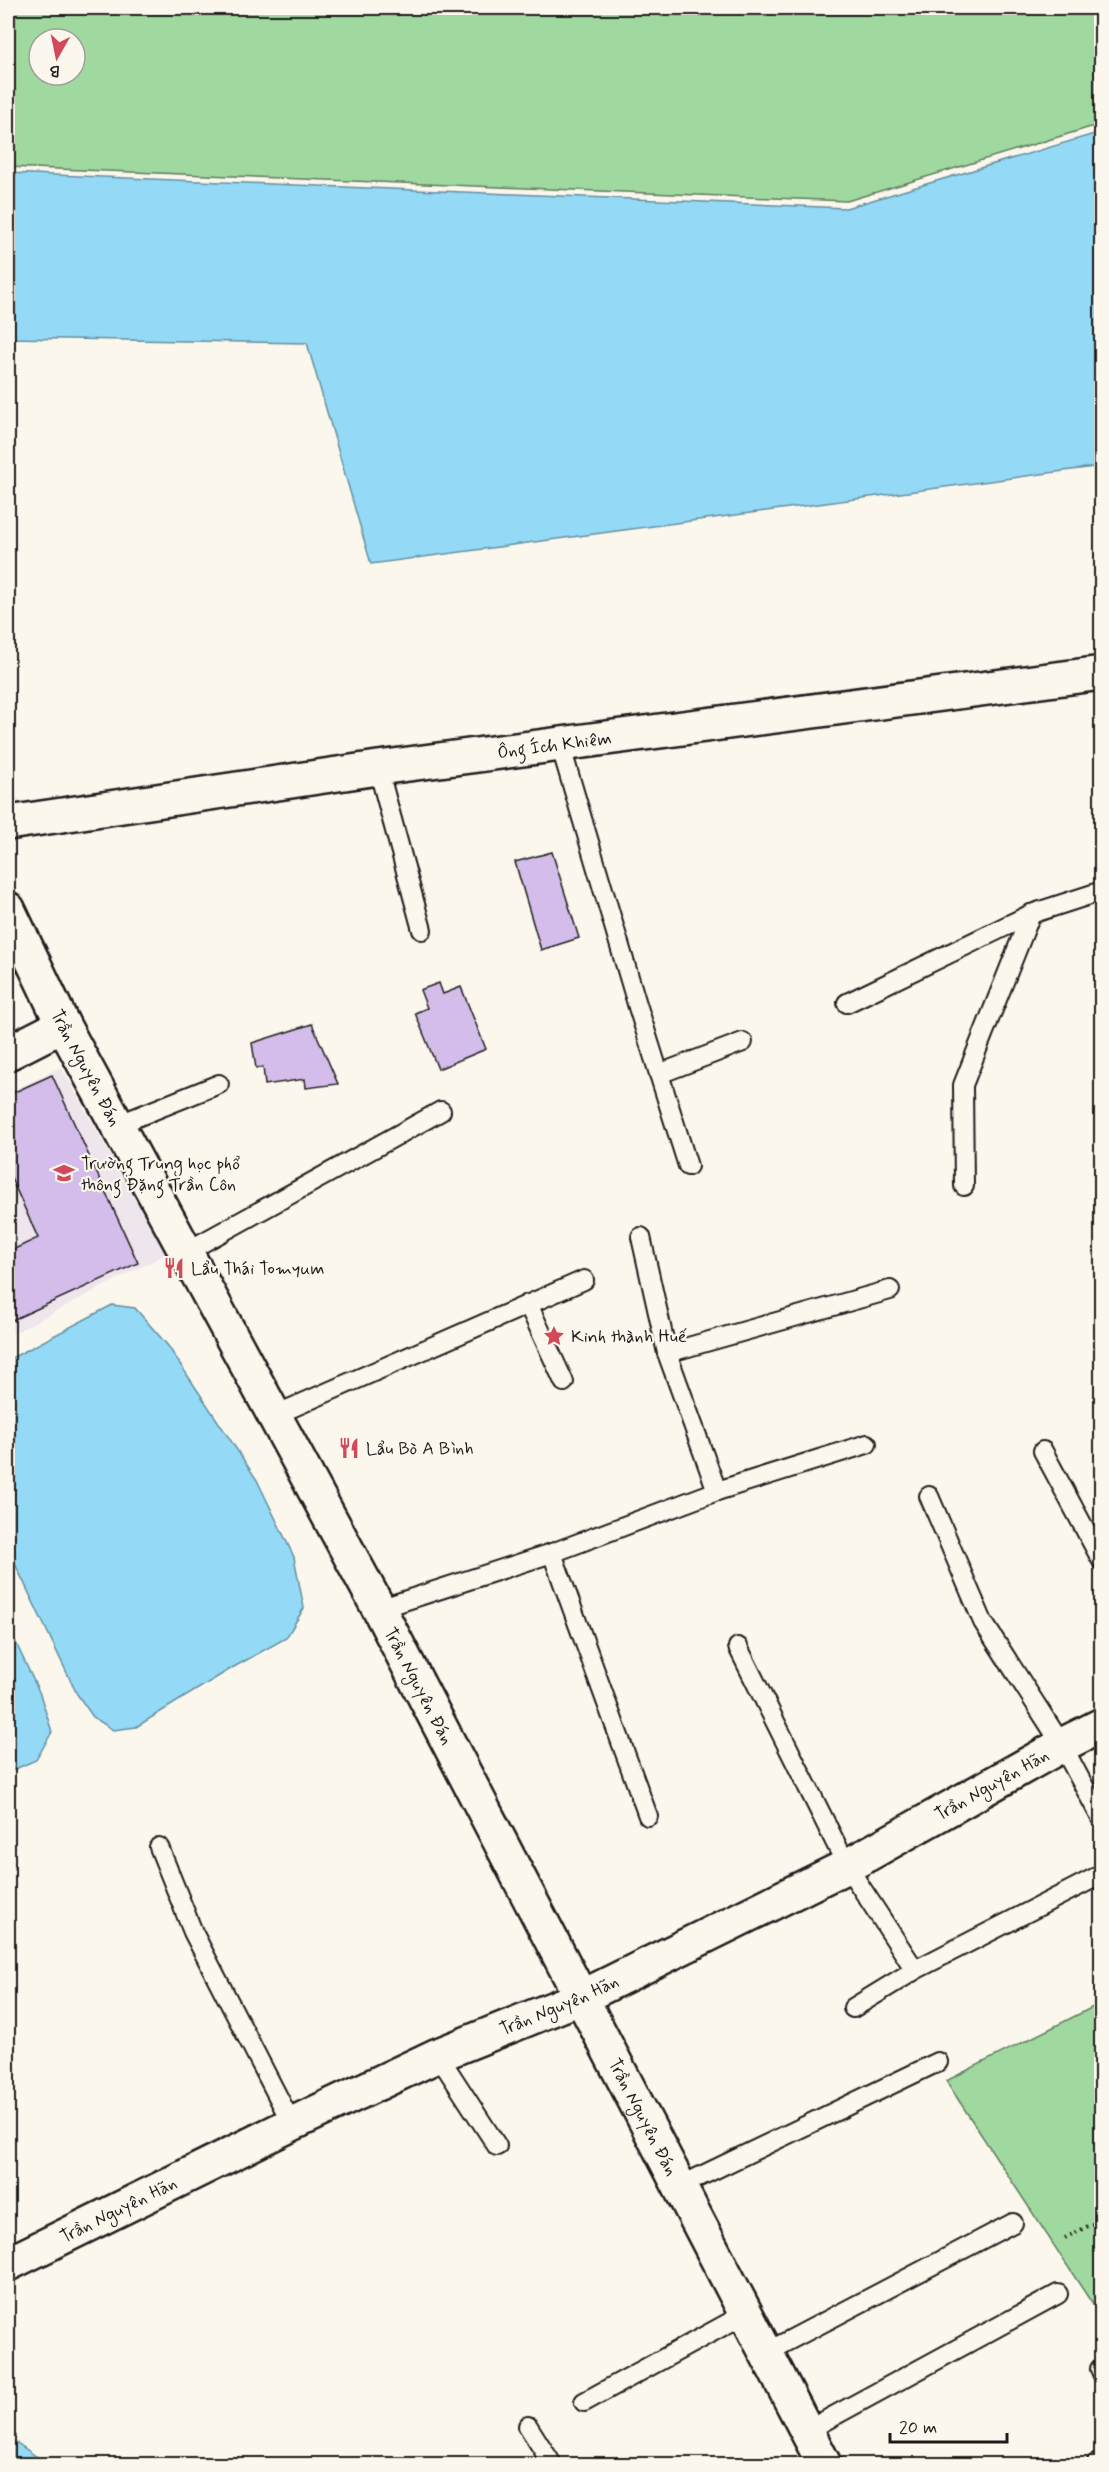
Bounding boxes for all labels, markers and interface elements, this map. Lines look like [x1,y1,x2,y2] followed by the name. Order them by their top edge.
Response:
[27,27,87,87] north arrow
[48,59,62,81] text: B
[496,726,613,765] street label: Ông Ích Khiêm
[44,1006,127,1131] street label: Trần Nguyên Đán
[81,1152,240,1199] place label: Trường Trung học phổ thông Đặng Trần Côn
[52,1161,76,1185] school or university icon: Trường Trung học phổ thông Đặng Trần Côn
[162,1256,186,1280] restaurant icon: Lẩu Thái Tomyum
[191,1257,325,1281] place label: Lẩu Thái Tomyum
[542,1324,566,1348] place icon: Kinh thành Huế
[571,1325,687,1349] place label: Kinh thành Huế
[337,1436,361,1460] restaurant icon: Lẩu Bò A Bình
[366,1437,474,1461] place label: Lẩu Bò A Bình
[378,1623,459,1749] street label: Trần Nguyên Đán
[931,1744,1054,1827] street label: Trần Nguyên Hãn
[496,1970,623,2042] street label: Trần Nguyên Hãn
[602,2054,683,2180] street label: Trần Nguyên Đán
[56,2172,181,2249] street label: Trần Nguyên Hãn
[890,2406,1007,2444] scale bar
[899,2416,937,2440] text: 20 m

